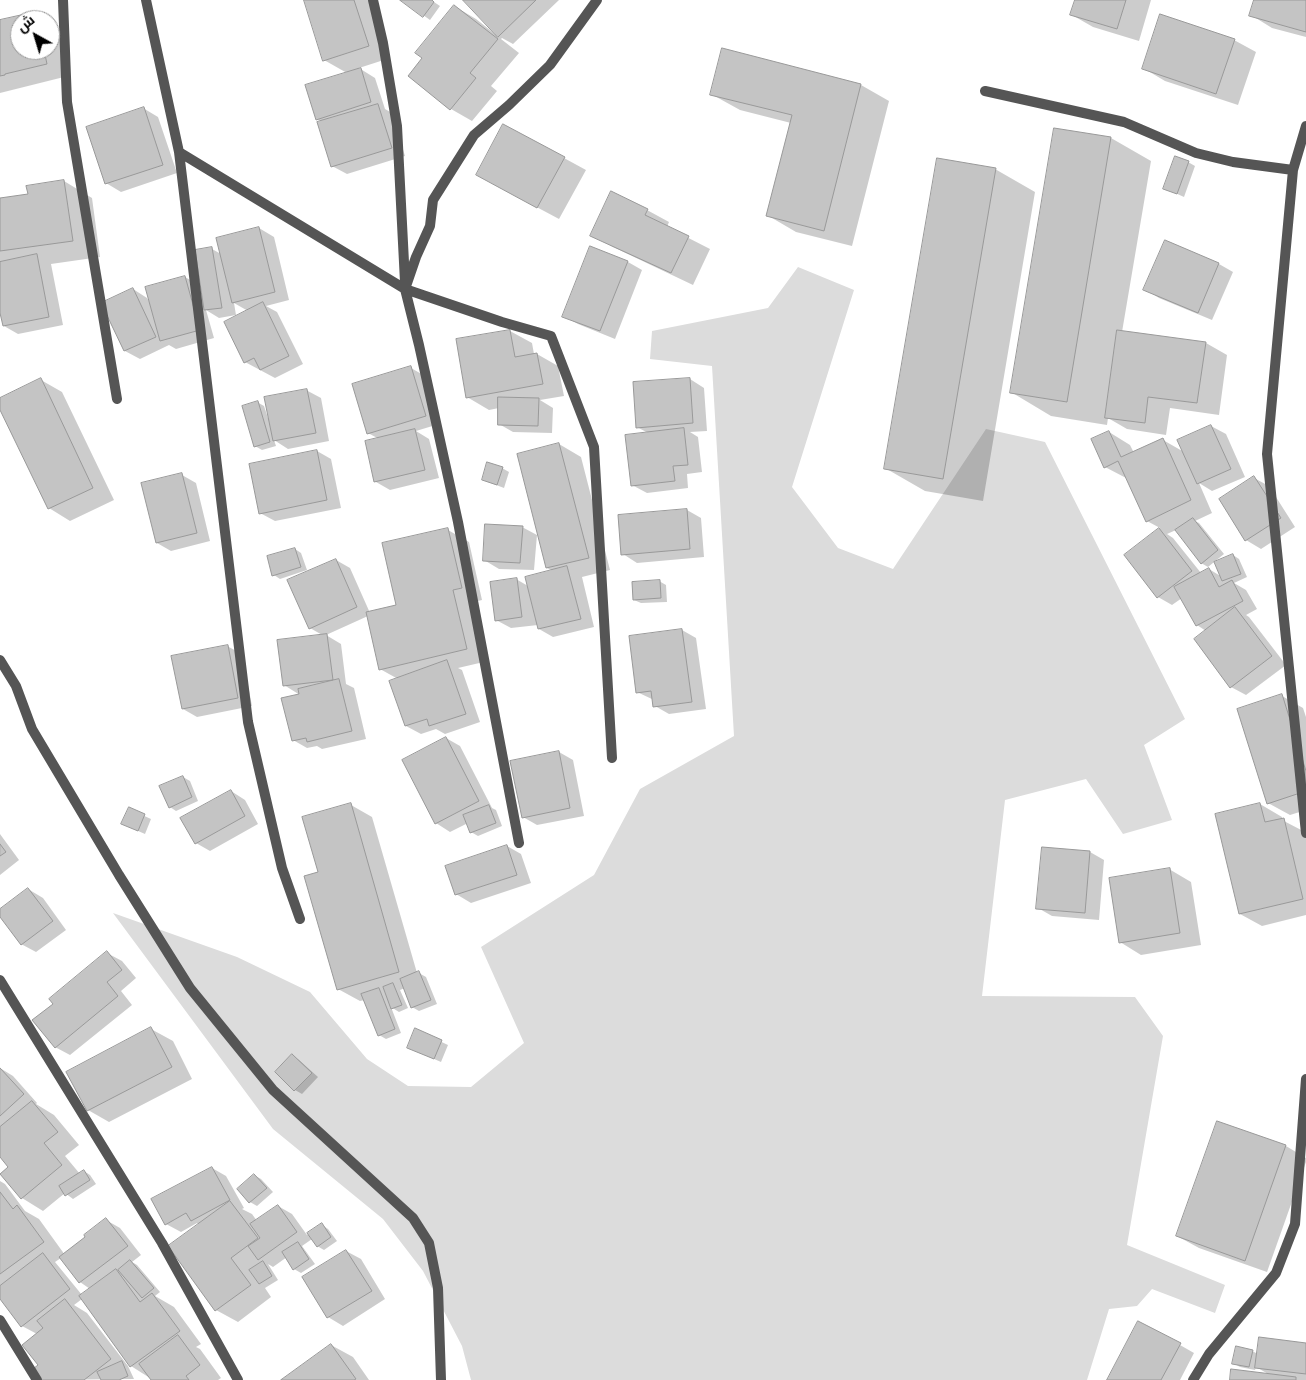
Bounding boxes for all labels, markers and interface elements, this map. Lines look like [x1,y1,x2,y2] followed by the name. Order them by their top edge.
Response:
[10,10,60,60] north arrow
[14,11,38,36] text: ش

